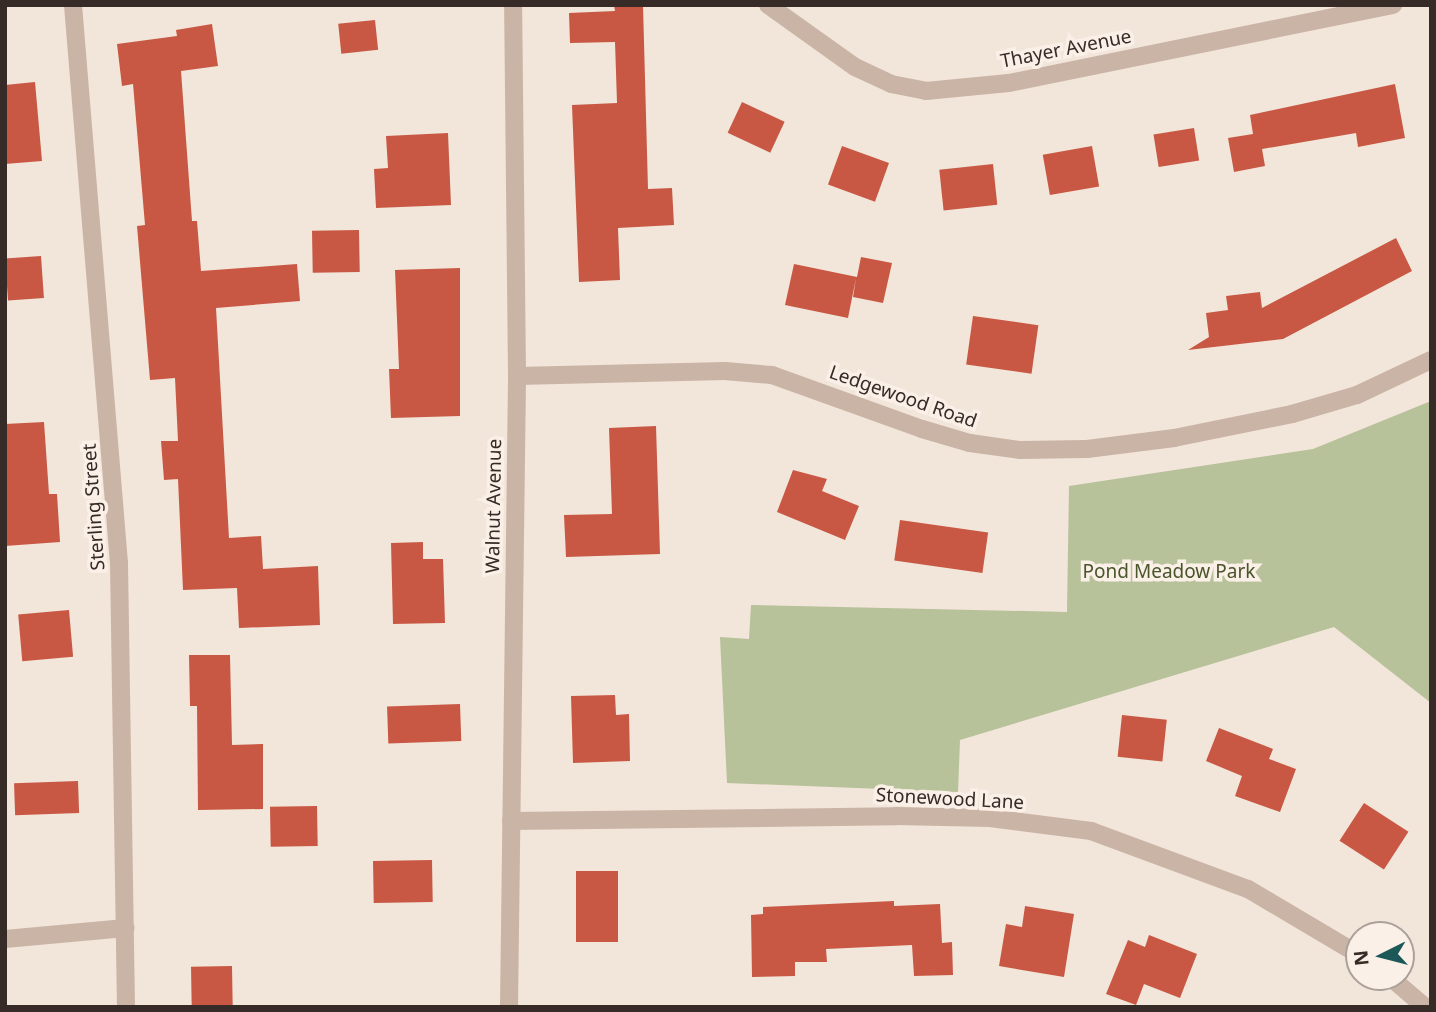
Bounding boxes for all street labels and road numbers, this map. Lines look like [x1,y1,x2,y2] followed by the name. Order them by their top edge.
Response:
[999,25,1133,73] street label: Thayer Avenue
[826,361,980,433] street label: Ledgewood Road
[481,438,507,574] street label: Walnut Avenue
[78,443,110,571] street label: Sterling Street
[875,784,1025,814] street label: Stonewood Lane

